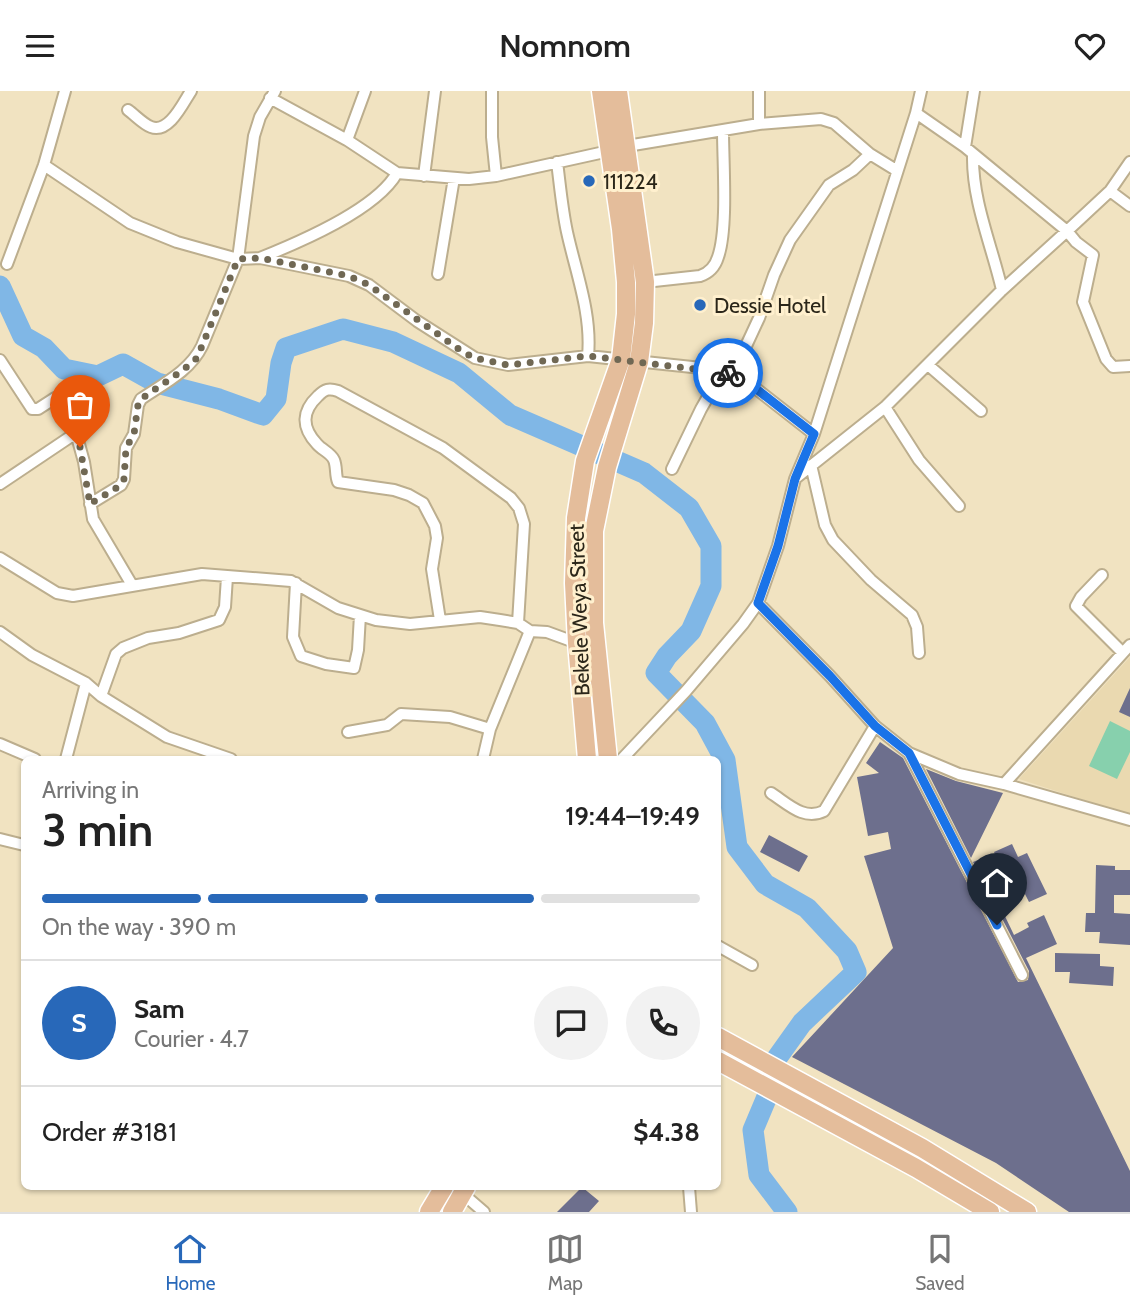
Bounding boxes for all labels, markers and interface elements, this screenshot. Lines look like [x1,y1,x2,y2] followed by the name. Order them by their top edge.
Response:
[499,26,631,65] text: Nomnom
[21,27,59,65] icon: menu
[1071,27,1109,65] icon: heart
[603,169,658,194] place label: 111224
[581,173,597,189] marker: 111224
[714,293,826,318] place label: Dessie Hotel
[692,297,708,313] marker: Dessie Hotel
[693,338,763,408] courier
[709,354,747,392] icon: bike
[50,375,110,447] pin
[61,386,99,424] icon: bag
[564,523,594,697] street label: Bekele Weya Street
[42,776,139,804] text: Arriving in
[565,800,700,832] text: 19:44–19:49
[42,802,153,858] text: 3 min
[967,853,1027,925] pin
[978,864,1016,902] icon: home
[42,913,236,941] text: On the way · 390 m
[534,986,608,1060] button: chat
[626,986,700,1060] button: phone
[134,993,185,1025] text: Sam
[71,1007,87,1039] text: S
[134,1025,249,1053] text: Courier · 4.7
[42,1116,177,1148] text: Order #3181
[633,1116,700,1148] text: $4.38
[165,1230,215,1295] tab: Home
[546,1230,584,1295] tab: Map
[915,1230,965,1295] tab: Saved

